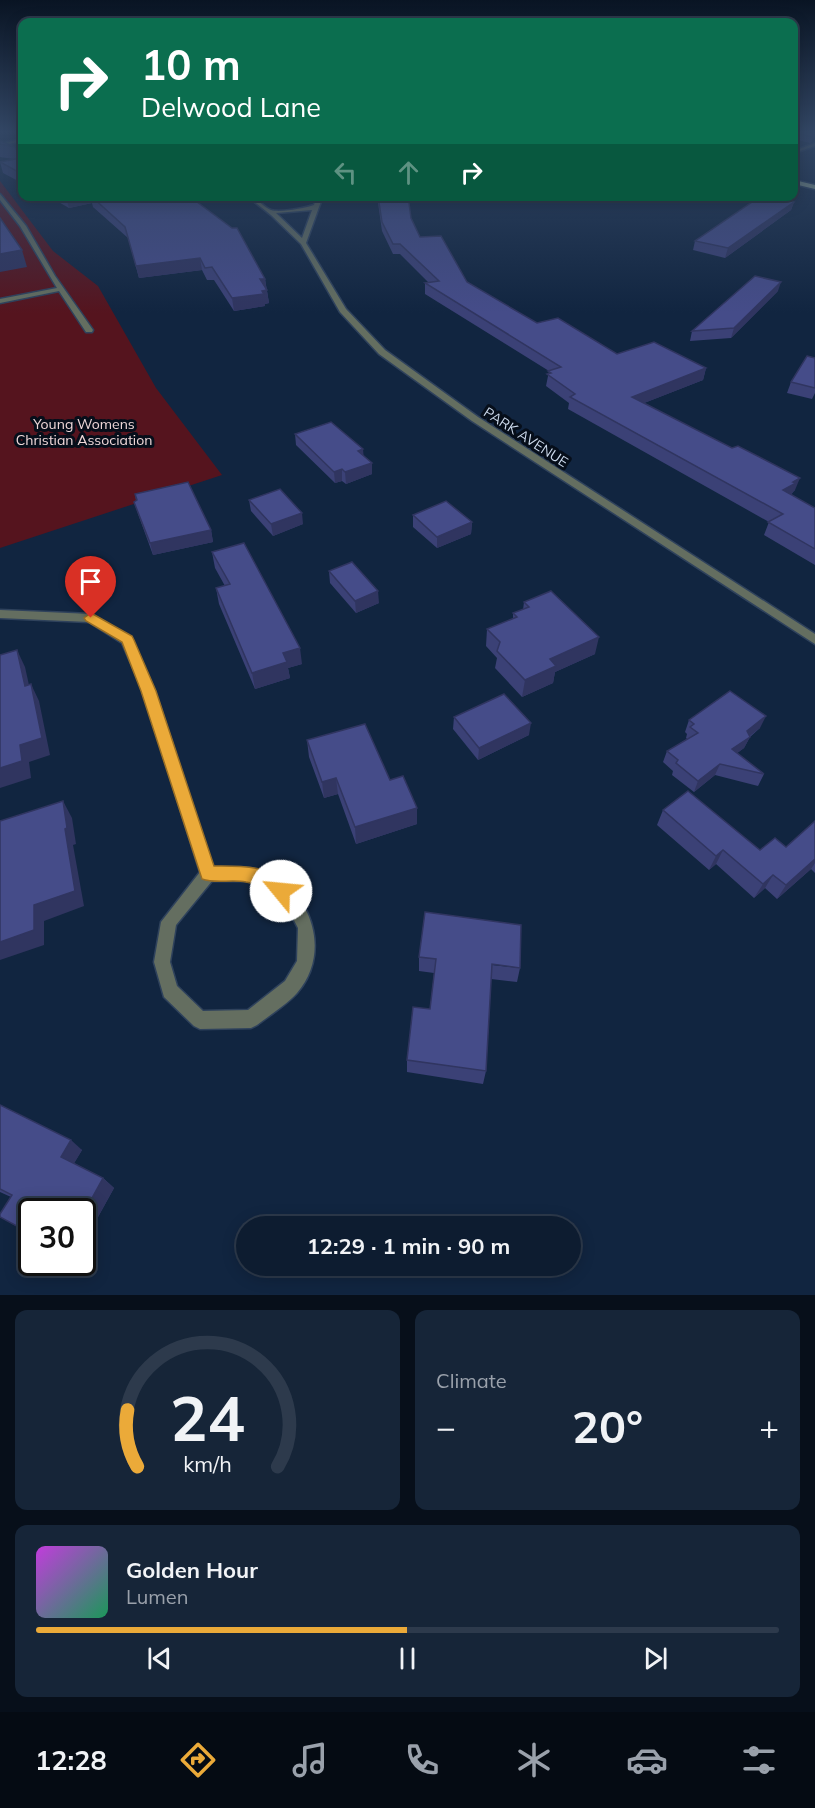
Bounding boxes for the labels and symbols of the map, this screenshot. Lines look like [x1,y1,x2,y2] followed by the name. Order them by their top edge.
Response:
[480,403,572,471] street label: PARK AVENUE
[16,415,152,449] park label: Young Womens Christian Association
[65,556,116,618] pin
[249,859,313,923] position arrow
[18,1198,96,1276] speed limit sign: 30

